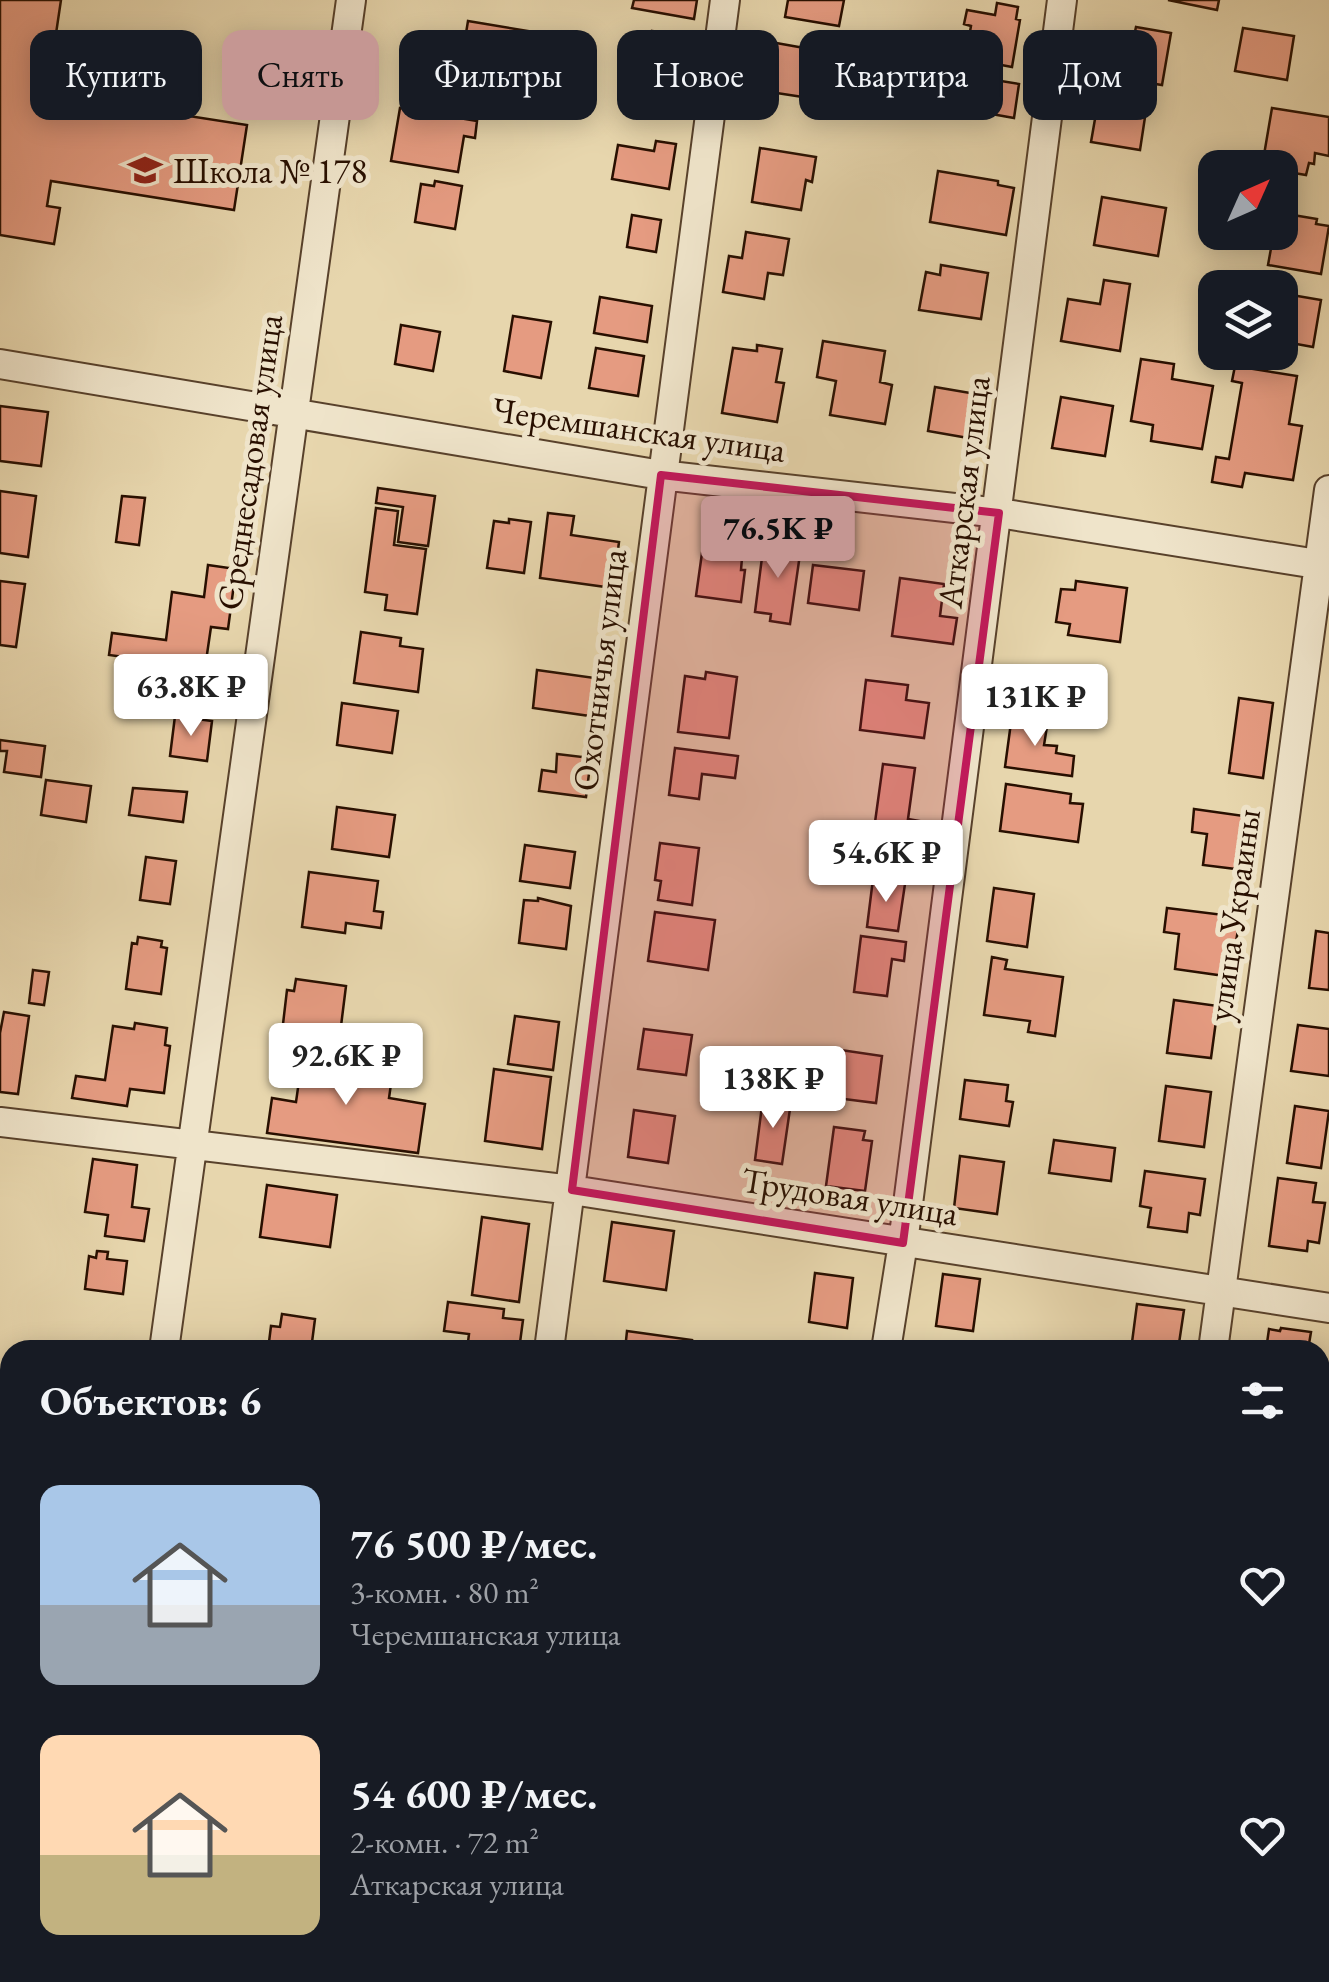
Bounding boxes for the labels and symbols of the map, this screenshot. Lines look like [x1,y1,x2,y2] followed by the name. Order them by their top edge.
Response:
[173,148,367,193] place label: Школа № 178
[1198,150,1298,250] north arrow
[126,151,164,189] school or university icon: Школа № 178
[206,311,293,613] street label: Среднесадовая улица
[926,373,1001,612] street label: Аткарская улица
[489,386,789,473] street label: Черемшанская улица
[686,496,870,581] pin: 76.5K ₽
[562,546,637,794] street label: Охотничья улица
[99,654,283,739] pin: 63.8K ₽
[954,664,1116,749] pin: 131K ₽
[1196,806,1271,1024] street label: улица Украины
[794,820,978,905] pin: 54.6K ₽
[254,1023,438,1108] pin: 92.6K ₽
[692,1046,854,1131] pin: 138K ₽
[739,1157,961,1236] street label: Трудовая улица

